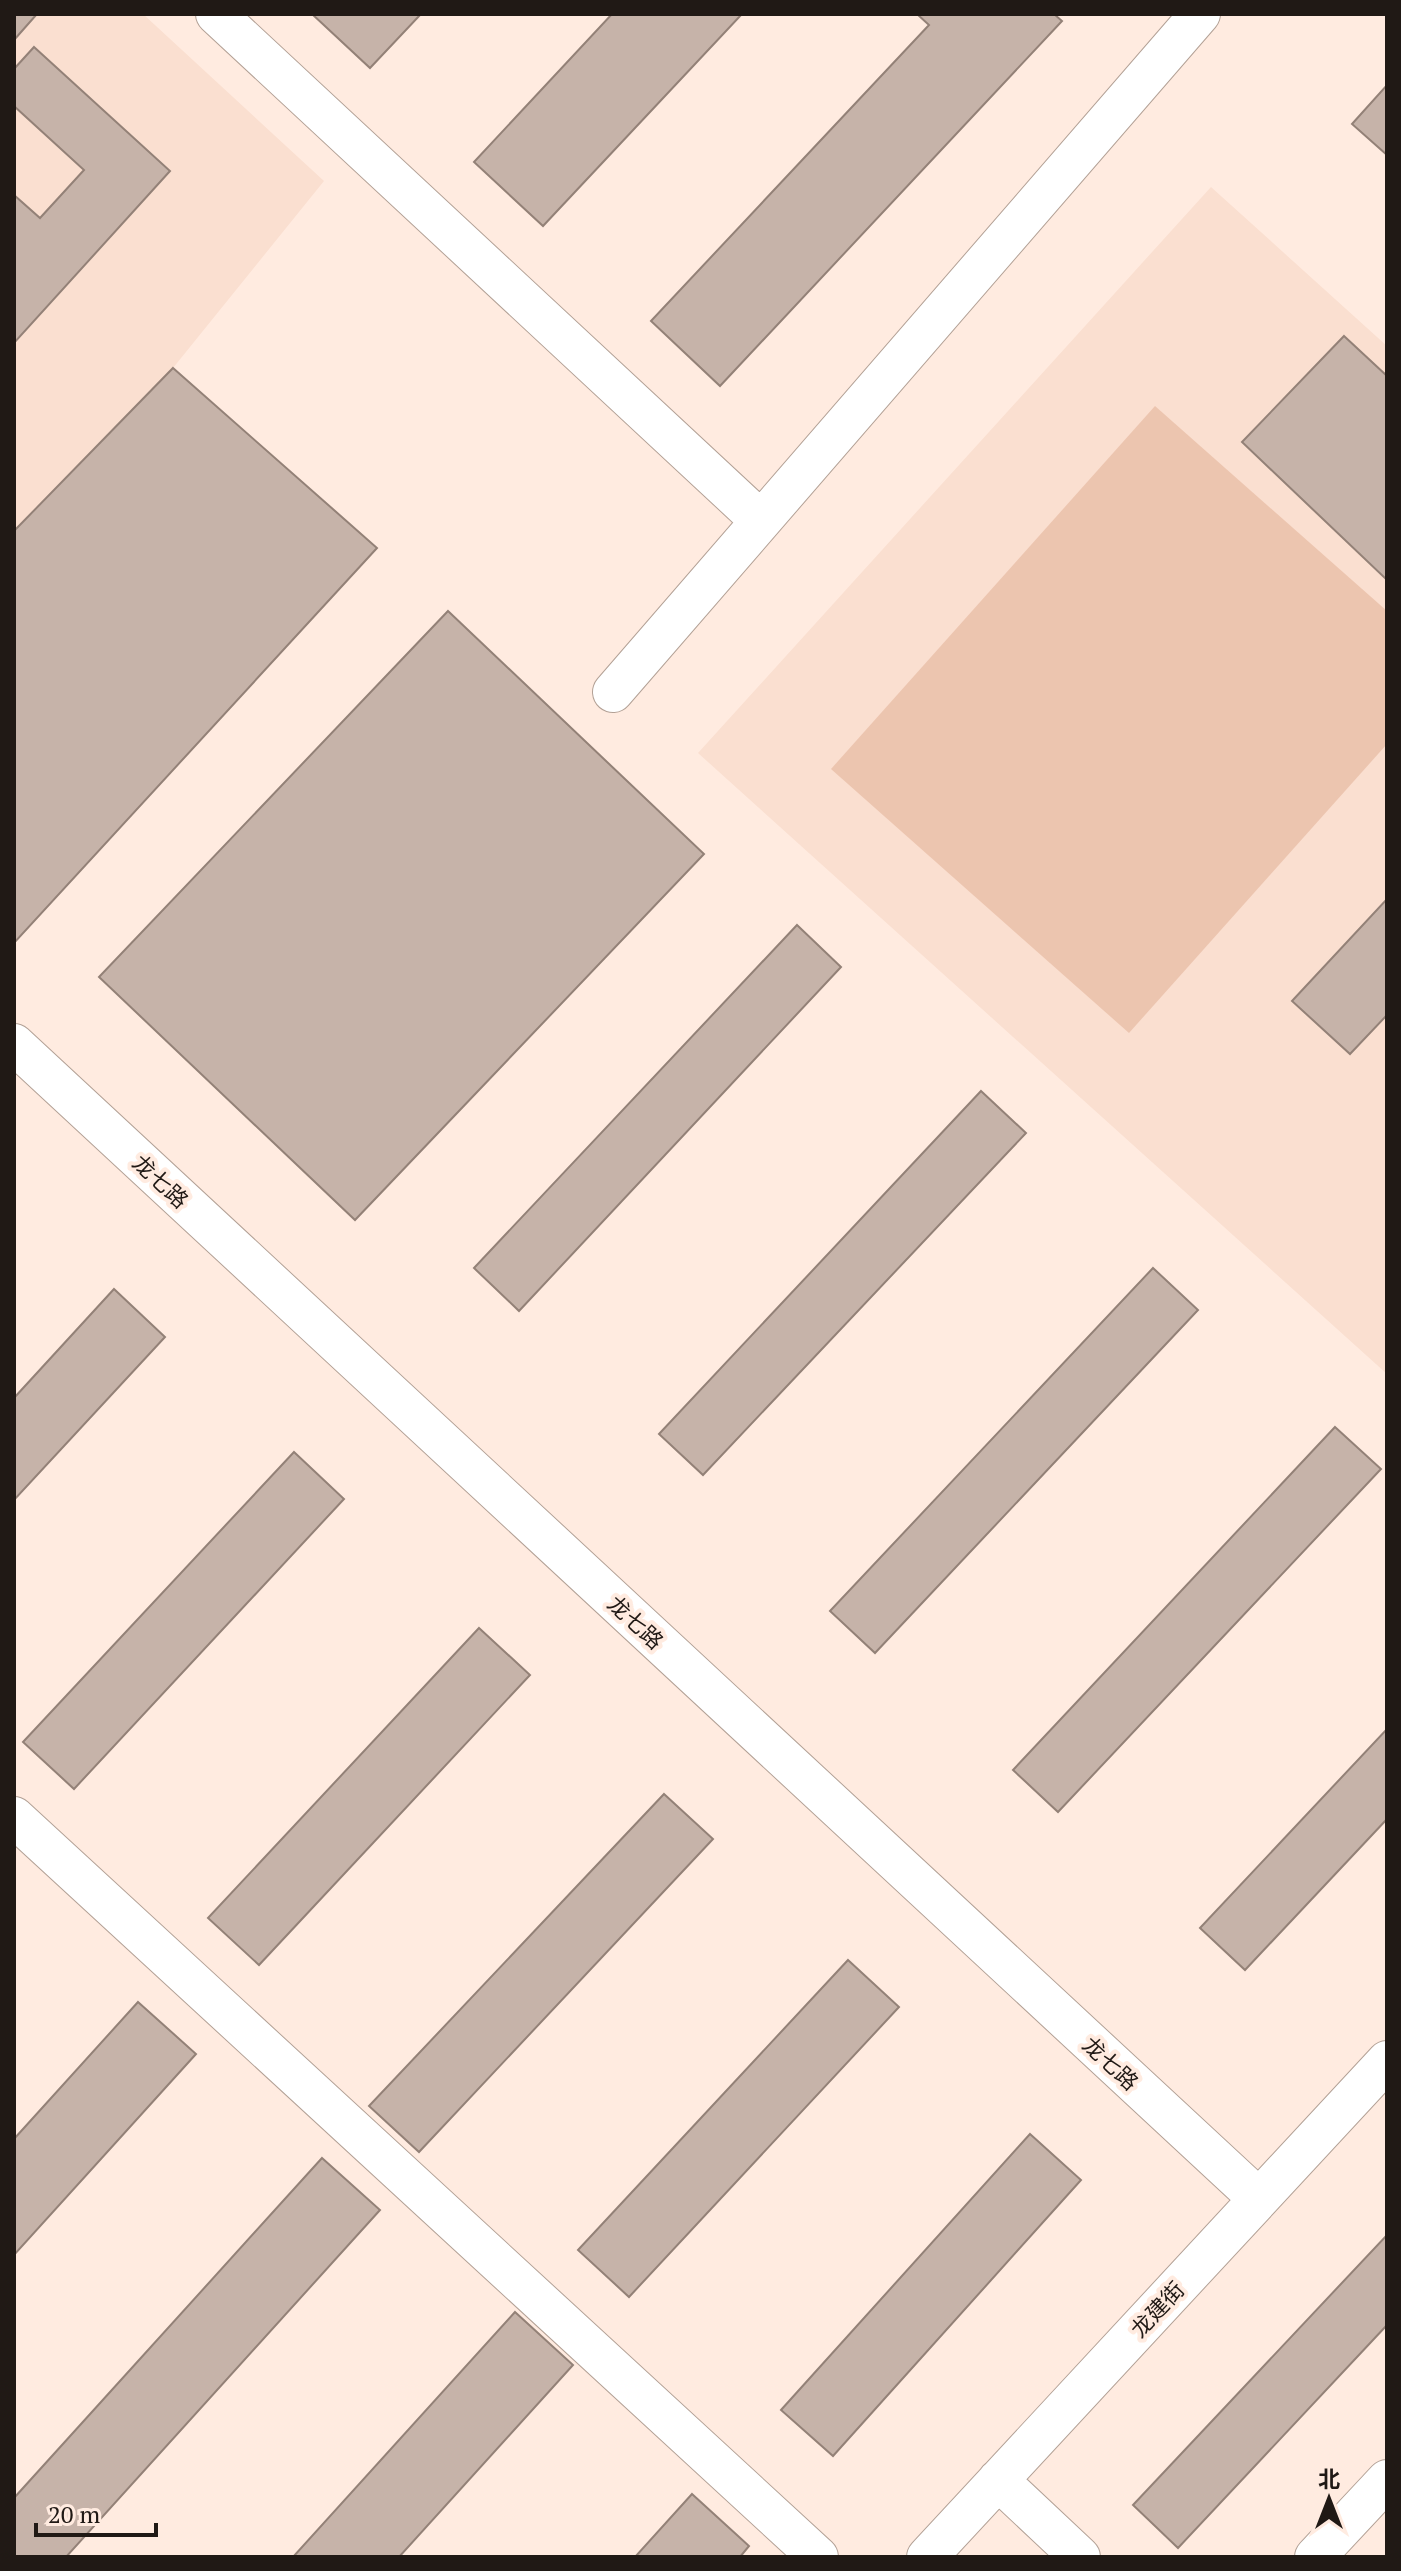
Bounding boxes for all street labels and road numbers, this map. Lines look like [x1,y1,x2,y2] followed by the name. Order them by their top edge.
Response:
[127,1148,195,1214] street label: 龙七路
[602,1589,670,1655] street label: 龙七路
[1077,2030,1145,2096] street label: 龙七路
[1124,2275,1190,2343] street label: 龙建街

